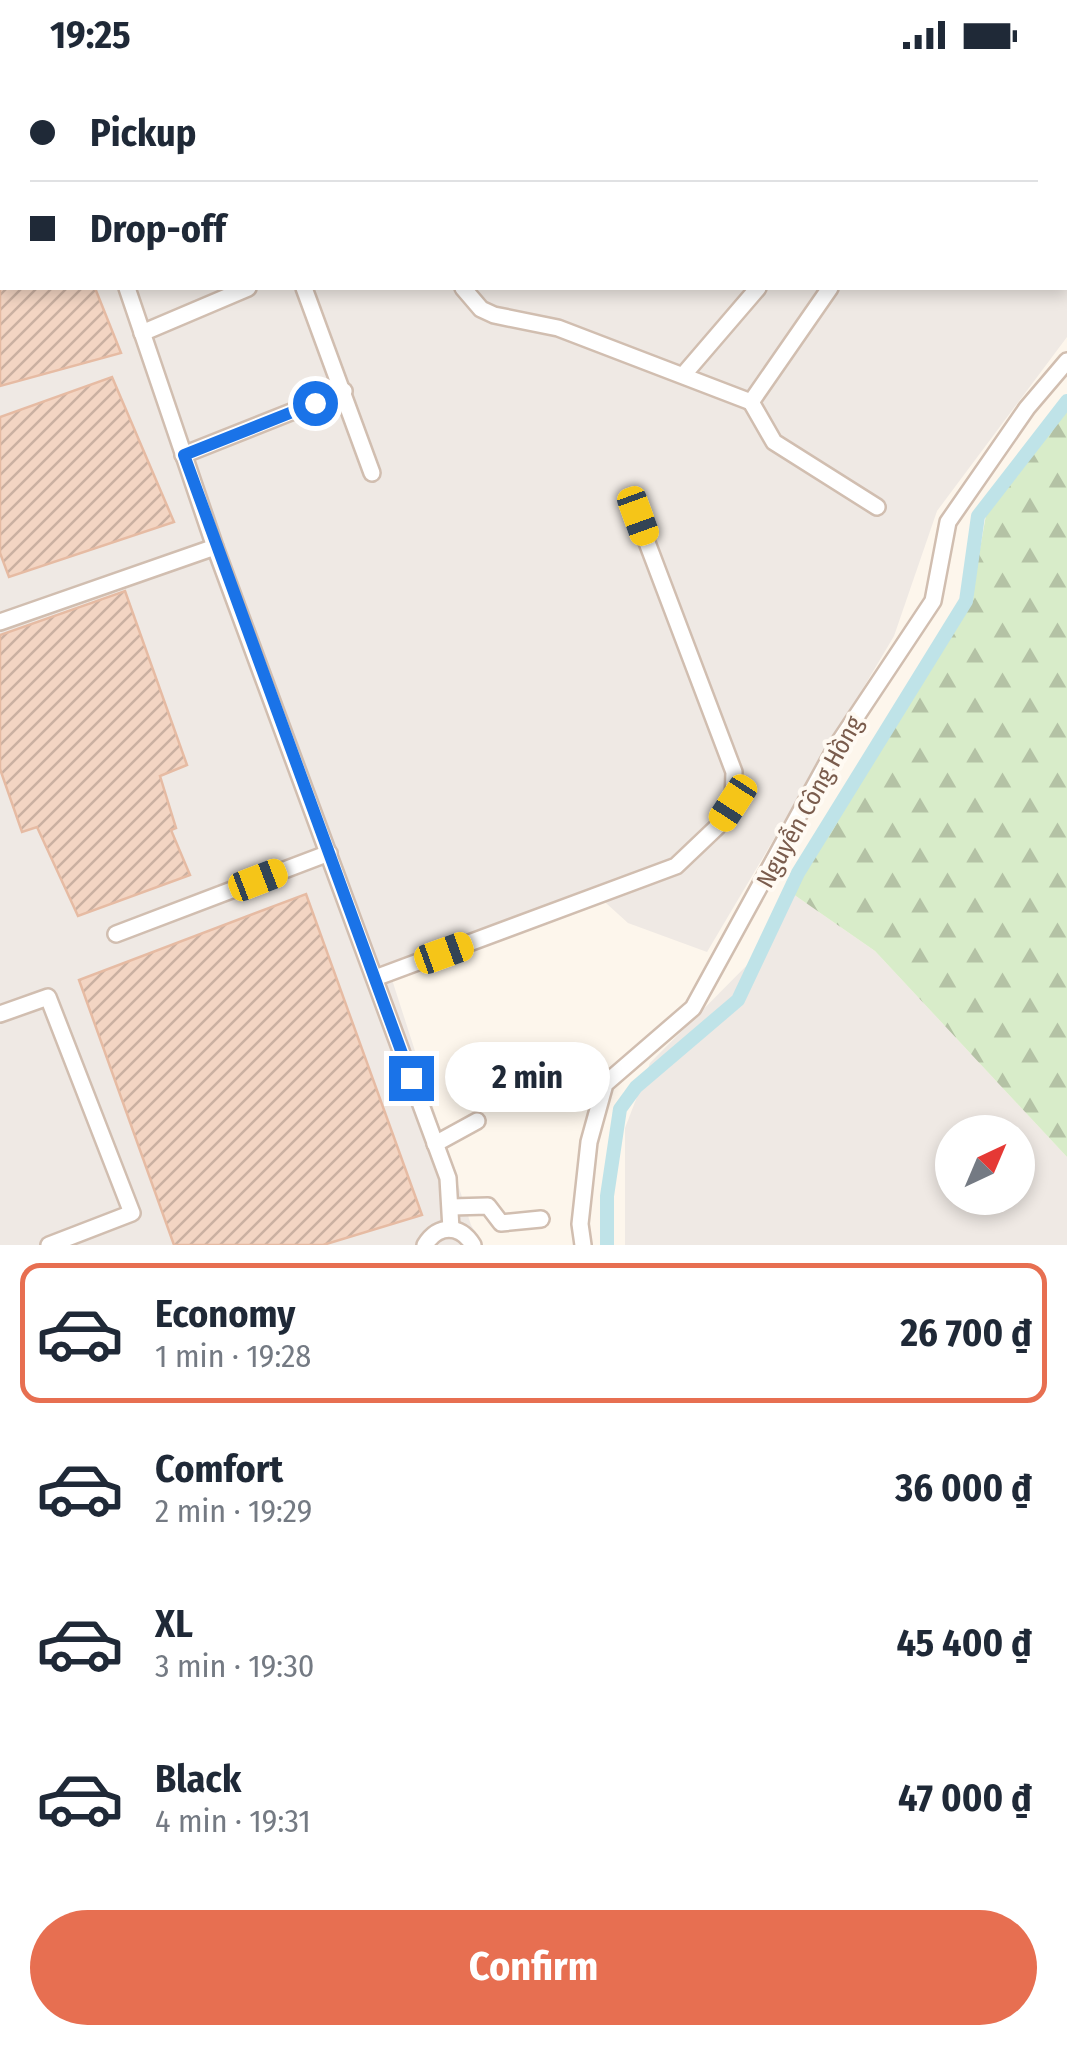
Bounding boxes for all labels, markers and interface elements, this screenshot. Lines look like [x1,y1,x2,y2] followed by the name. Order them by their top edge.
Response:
[50,12,131,58] text: 19:25
[90,110,196,156] text: Pickup
[90,206,226,252] text: Drop-off
[293,381,338,426] route start
[614,483,662,549] car
[750,711,870,893] street label: Nguyễn Công Hồng
[704,770,762,836] car
[225,855,291,905] car
[411,929,477,977] car
[446,1043,611,1113] callout: 2 min
[389,1056,434,1101] route end
[492,1058,563,1096] text: 2 min
[935,1115,1035,1215] north arrow
[935,1115,1035,1215] map controls
[35,1288,125,1378] icon: car
[155,1291,295,1337] text: Economy
[900,1310,1032,1356] text: 26 700 ₫
[155,1337,311,1375] text: 1 min · 19:28
[35,1443,125,1533] icon: car
[155,1446,283,1492] text: Comfort
[895,1465,1032,1511] text: 36 000 ₫
[155,1492,312,1530] text: 2 min · 19:29
[35,1598,125,1688] icon: car
[155,1601,193,1647] text: XL
[896,1620,1032,1666] text: 45 400 ₫
[155,1647,315,1685] text: 3 min · 19:30
[35,1753,125,1843] icon: car
[155,1756,241,1802] text: Black
[898,1775,1032,1821] text: 47 000 ₫
[155,1802,311,1840] text: 4 min · 19:31
[30,1910,1037,2025] button: Confirm

